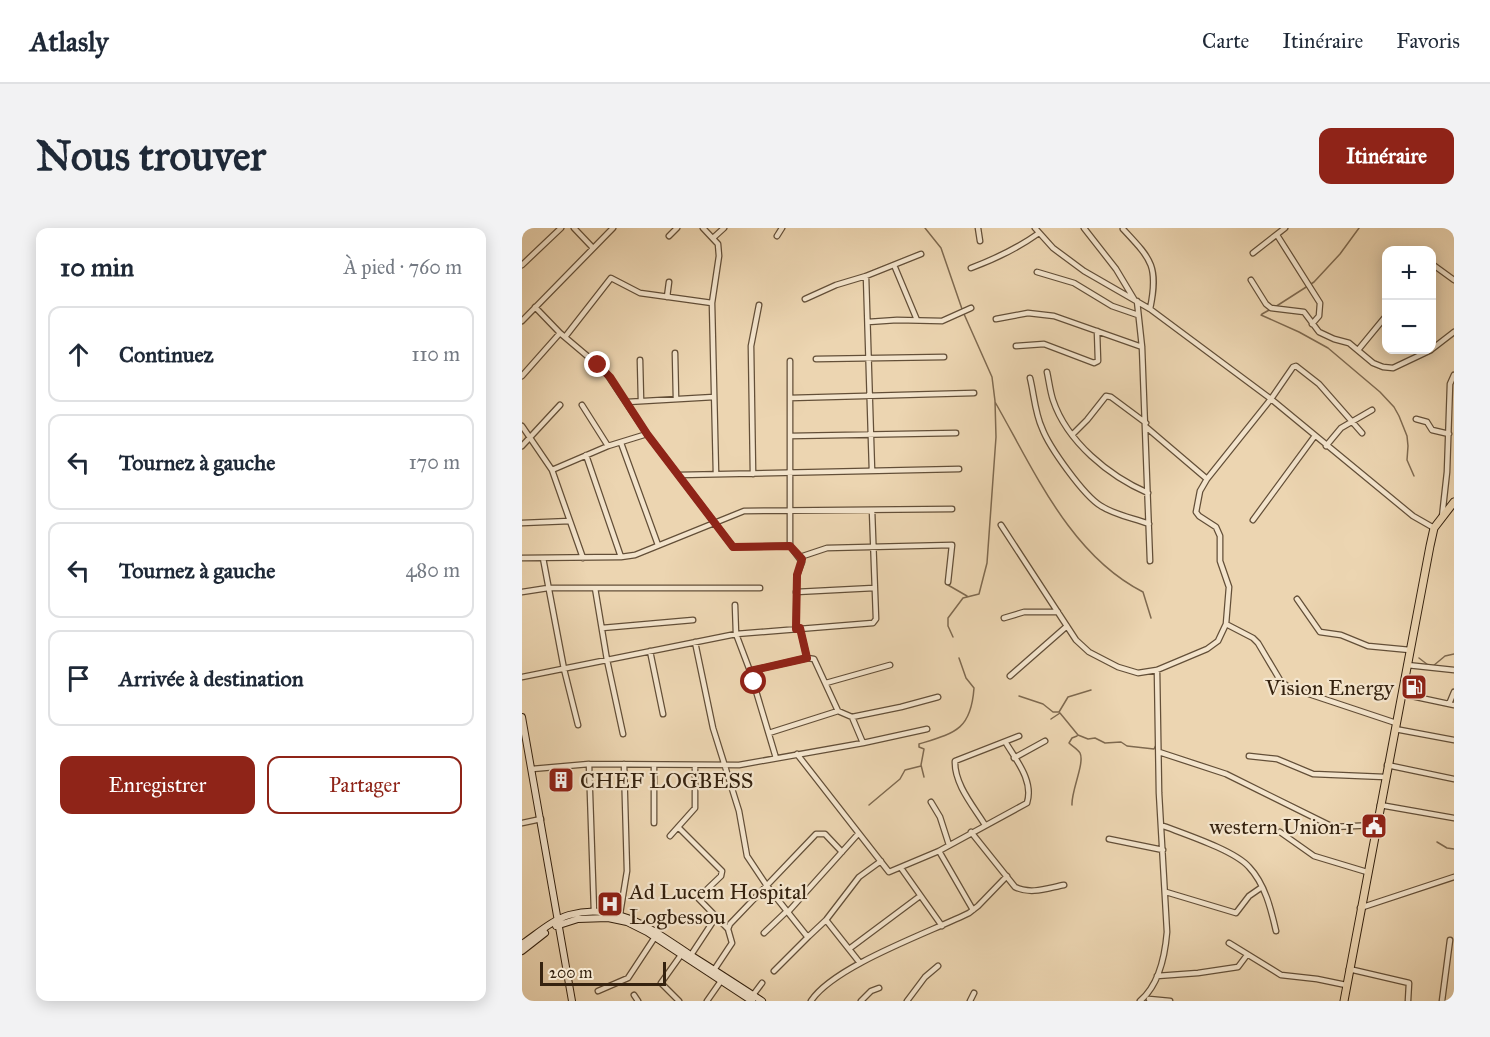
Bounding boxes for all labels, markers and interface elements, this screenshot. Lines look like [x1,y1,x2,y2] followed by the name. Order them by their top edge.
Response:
[30,24,108,59] text: Atlasly
[1202,28,1249,54] text: Carte
[1282,28,1363,54] text: Itinéraire
[1396,28,1460,54] text: Favoris
[1319,128,1454,184] button: Itinéraire
[36,130,266,182] text: Nous trouver
[1382,246,1436,354] map controls
[1382,246,1436,300] button: +
[60,251,134,283] text: 10 min
[344,255,462,279] text: À pied · 760 m
[1382,300,1436,354] button: −
[62,338,95,371] icon: ahead
[119,341,214,368] text: Continuez
[412,342,460,366] text: 110 m
[584,351,610,377] route end
[62,446,95,479] icon: left
[119,449,275,476] text: Tournez à gauche
[409,450,460,474] text: 170 m
[62,554,95,587] icon: left
[119,557,275,584] text: Tournez à gauche
[405,558,460,582] text: 480 m
[62,662,95,695] icon: arrive
[119,665,304,692] text: Arrivée à destination
[740,668,766,694] route start
[1399,672,1429,702] fuel station icon: Vision Energy
[1264,674,1395,701] place label: Vision Energy
[60,756,255,814] button: Enregistrer
[267,756,462,814] button: Partager
[546,765,576,795] building icon: CHEF LOGBESS
[580,767,753,794] place label: CHEF LOGBESS
[1359,811,1389,841] public building icon: western Union 1
[1209,813,1354,840] place label: western Union 1
[628,878,807,930] place label: Ad Lucem Hospital Logbessou
[595,889,625,919] hospital icon: Ad Lucem Hospital Logbessou
[540,959,666,986] scale bar
[549,963,592,982] text: 200 m

